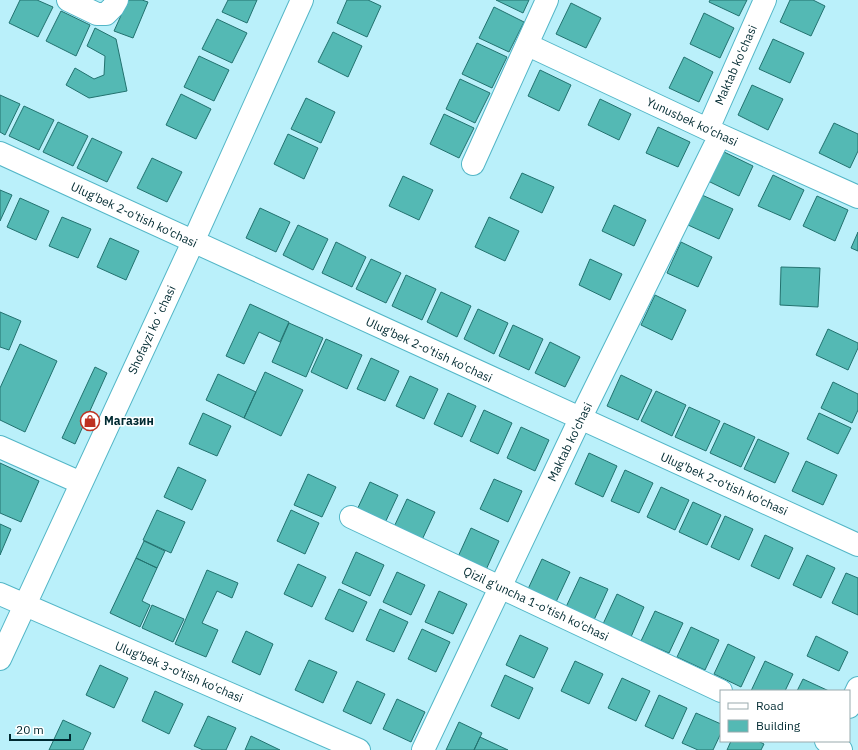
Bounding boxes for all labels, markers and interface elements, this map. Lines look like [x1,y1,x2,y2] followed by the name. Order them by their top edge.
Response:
[711,22,760,107] street label: Maktab ko'chasi
[644,94,740,149] street label: Yunusbek ko'chasi
[69,179,200,250] street label: Ulug'bek 2-o'tish ko'chasi
[124,283,179,377] street label: Shofayzi koʻchasi
[364,314,495,385] street label: Ulug'bek 2-o'tish ko'chasi
[544,400,595,484] street label: Maktab ko'chasi
[79,410,101,432] shop icon: Магазин
[104,413,154,428] place label: Магазин
[658,449,790,518] street label: Ulug'bek 2-o'tish ko'chasi
[461,563,611,644] street label: Qizil g'uncha 1-o'tish ko'chasi
[113,638,246,705] street label: Ulug'bek 3-o'tish ko'chasi
[720,690,850,742] legend
[756,698,784,713] text: Road
[10,716,70,742] scale bar
[756,718,801,733] text: Building
[16,722,44,737] text: 20 m

